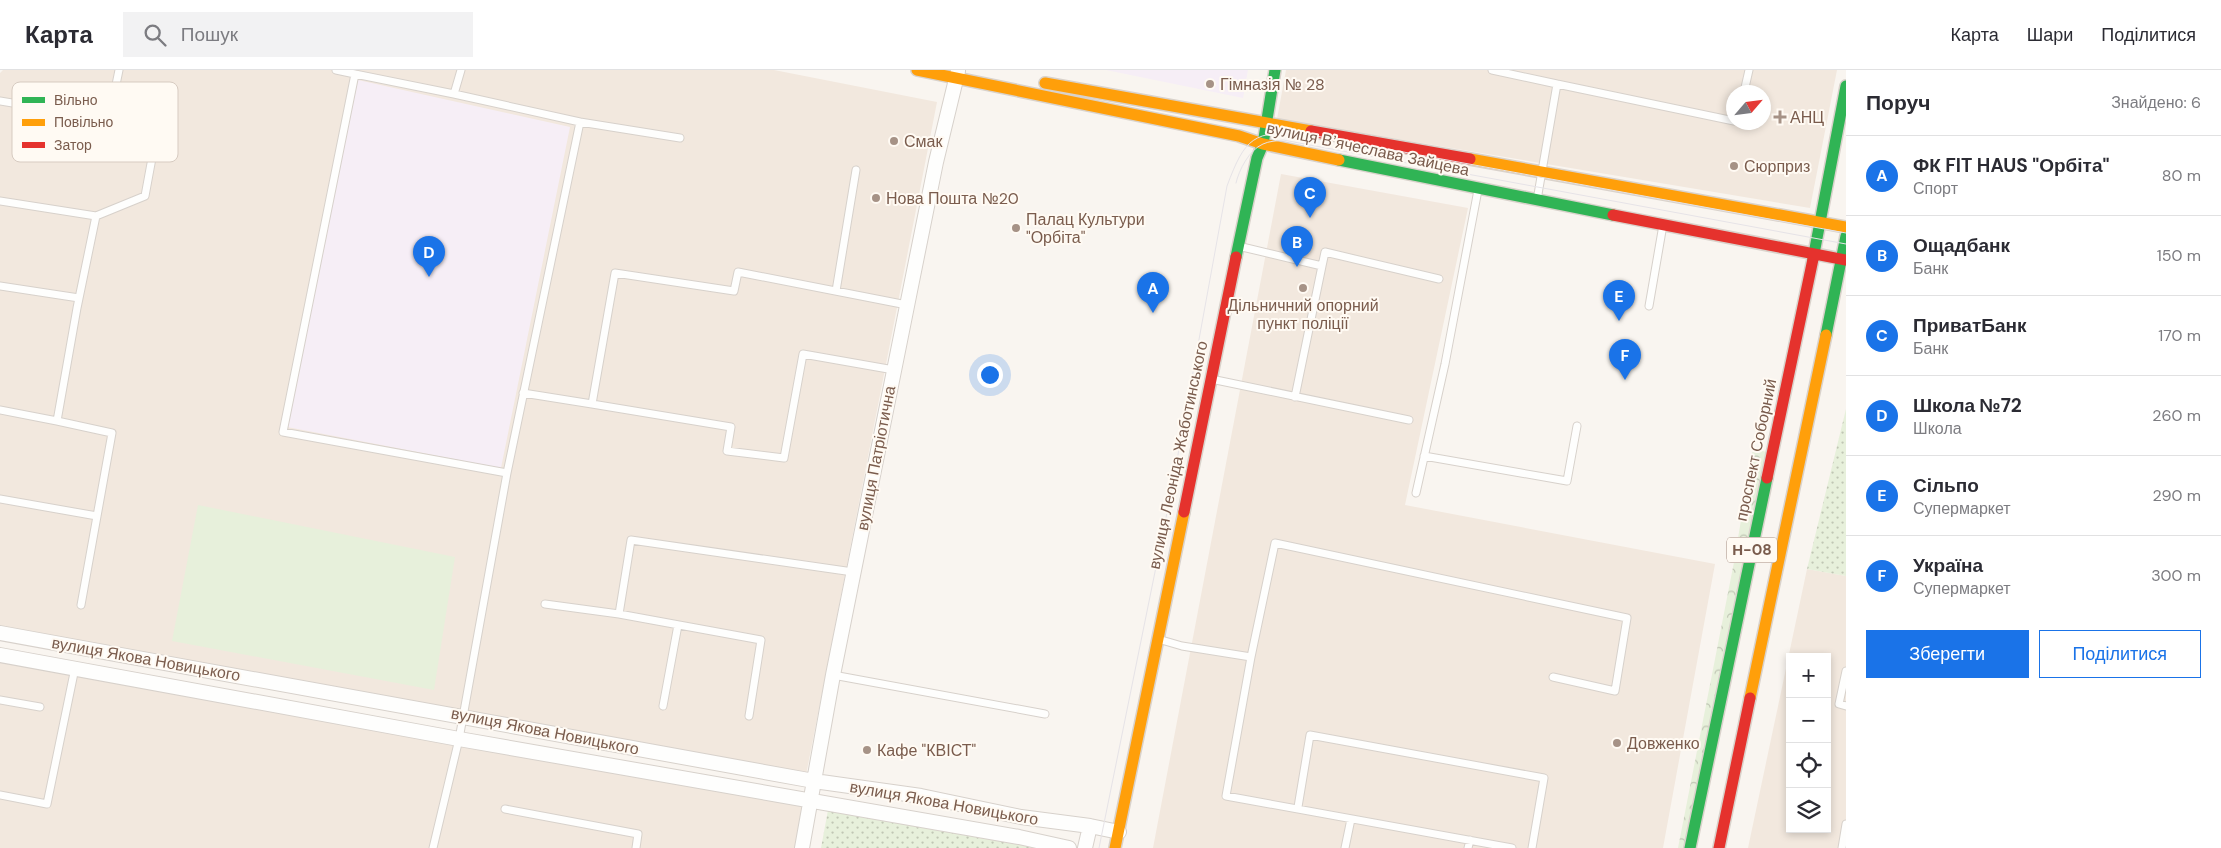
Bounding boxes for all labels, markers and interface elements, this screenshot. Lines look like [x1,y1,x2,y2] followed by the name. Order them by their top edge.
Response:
[123,12,473,57] search box
[25,19,93,50] text: Карта
[141,21,169,49] icon: search
[181,22,238,47] text: Пошук
[1951,23,1999,47] text: Карта
[2027,23,2073,47] text: Шари
[2101,23,2196,47] text: Поділитися
[1220,74,1325,95] place label: Гімназія № 28
[1204,78,1216,90] marker: Гімназія № 28
[12,82,178,162] legend
[1726,85,1771,130] north arrow
[1866,89,1930,117] text: Поруч
[54,91,98,109] text: Вільно
[2111,92,2201,113] text: Знайдено: 6
[1790,107,1824,128] place label: АНЦ
[1774,111,1786,123] marker: АНЦ
[54,113,114,131] text: Повільно
[1265,117,1471,181] street label: вулиця Вʼячеслава Зайцева
[904,131,943,152] place label: Смак
[888,135,900,147] marker: Смак
[54,136,92,154] text: Затор
[1913,153,2109,178] text: ФК FIT HAUS "Орбіта"
[1744,156,1810,177] place label: Сюрприз
[1728,160,1740,172] marker: Сюрприз
[1876,165,1888,186] text: A
[2162,165,2201,186] text: 80 m
[1294,177,1326,218] pin: C
[1913,178,1958,199] text: Спорт
[886,188,1019,209] place label: Нова Пошта №20
[870,192,882,204] marker: Нова Пошта №20
[1026,209,1145,248] place label: Палац Культури "Орбіта"
[1010,222,1022,234] marker: Палац Культури "Орбіта"
[1281,226,1313,267] pin: B
[1913,233,2010,258] text: Ощадбанк
[413,236,445,277] pin: D
[1877,245,1887,266] text: B
[2157,245,2201,266] text: 150 m
[1913,258,1948,279] text: Банк
[1137,272,1169,313] pin: A
[1603,280,1635,321] pin: E
[1297,282,1309,294] marker: Дільничний опорний пункт поліції
[1227,295,1379,334] place label: Дільничний опорний пункт поліції
[1913,313,2026,338] text: ПриватБанк
[1876,325,1888,346] text: C
[2158,325,2201,346] text: 170 m
[1913,338,1948,359] text: Банк
[1144,339,1212,571] street label: вулиця Леоніда Жаботинського
[1609,339,1641,380] pin: F
[977,362,1003,388] your location
[1731,377,1781,523] street label: проспект Соборний
[852,384,900,532] street label: вулиця Патріотична
[1913,393,2022,418] text: Школа №72
[1876,405,1888,426] text: D
[2152,405,2201,426] text: 260 m
[1913,418,1962,439] text: Школа
[1913,473,1979,498] text: Сільпо
[1877,485,1887,506] text: E
[2152,485,2201,506] text: 290 m
[1913,498,2011,519] text: Супермаркет
[1727,538,1777,562] road number: Н-08
[1913,553,1983,578] text: Україна
[1878,565,1886,586] text: F
[2151,565,2201,586] text: 300 m
[1913,578,2011,599] text: Супермаркет
[1866,630,2029,678] button: Зберегти
[2039,630,2201,678] button: Поділитися
[50,632,242,686] street label: вулиця Якова Новицького
[1786,653,1831,833] map controls
[1786,653,1831,698] button: +
[1786,698,1831,743] button: −
[449,702,641,760] street label: вулиця Якова Новицького
[1627,733,1700,754] place label: Довженко
[1611,737,1623,749] marker: Довженко
[877,740,976,761] place label: Кафе "КВІСТ"
[1786,743,1831,788] button: locate
[861,744,873,756] marker: Кафе "КВІСТ"
[848,776,1040,830] street label: вулиця Якова Новицького
[1786,788,1831,833] button: layers

